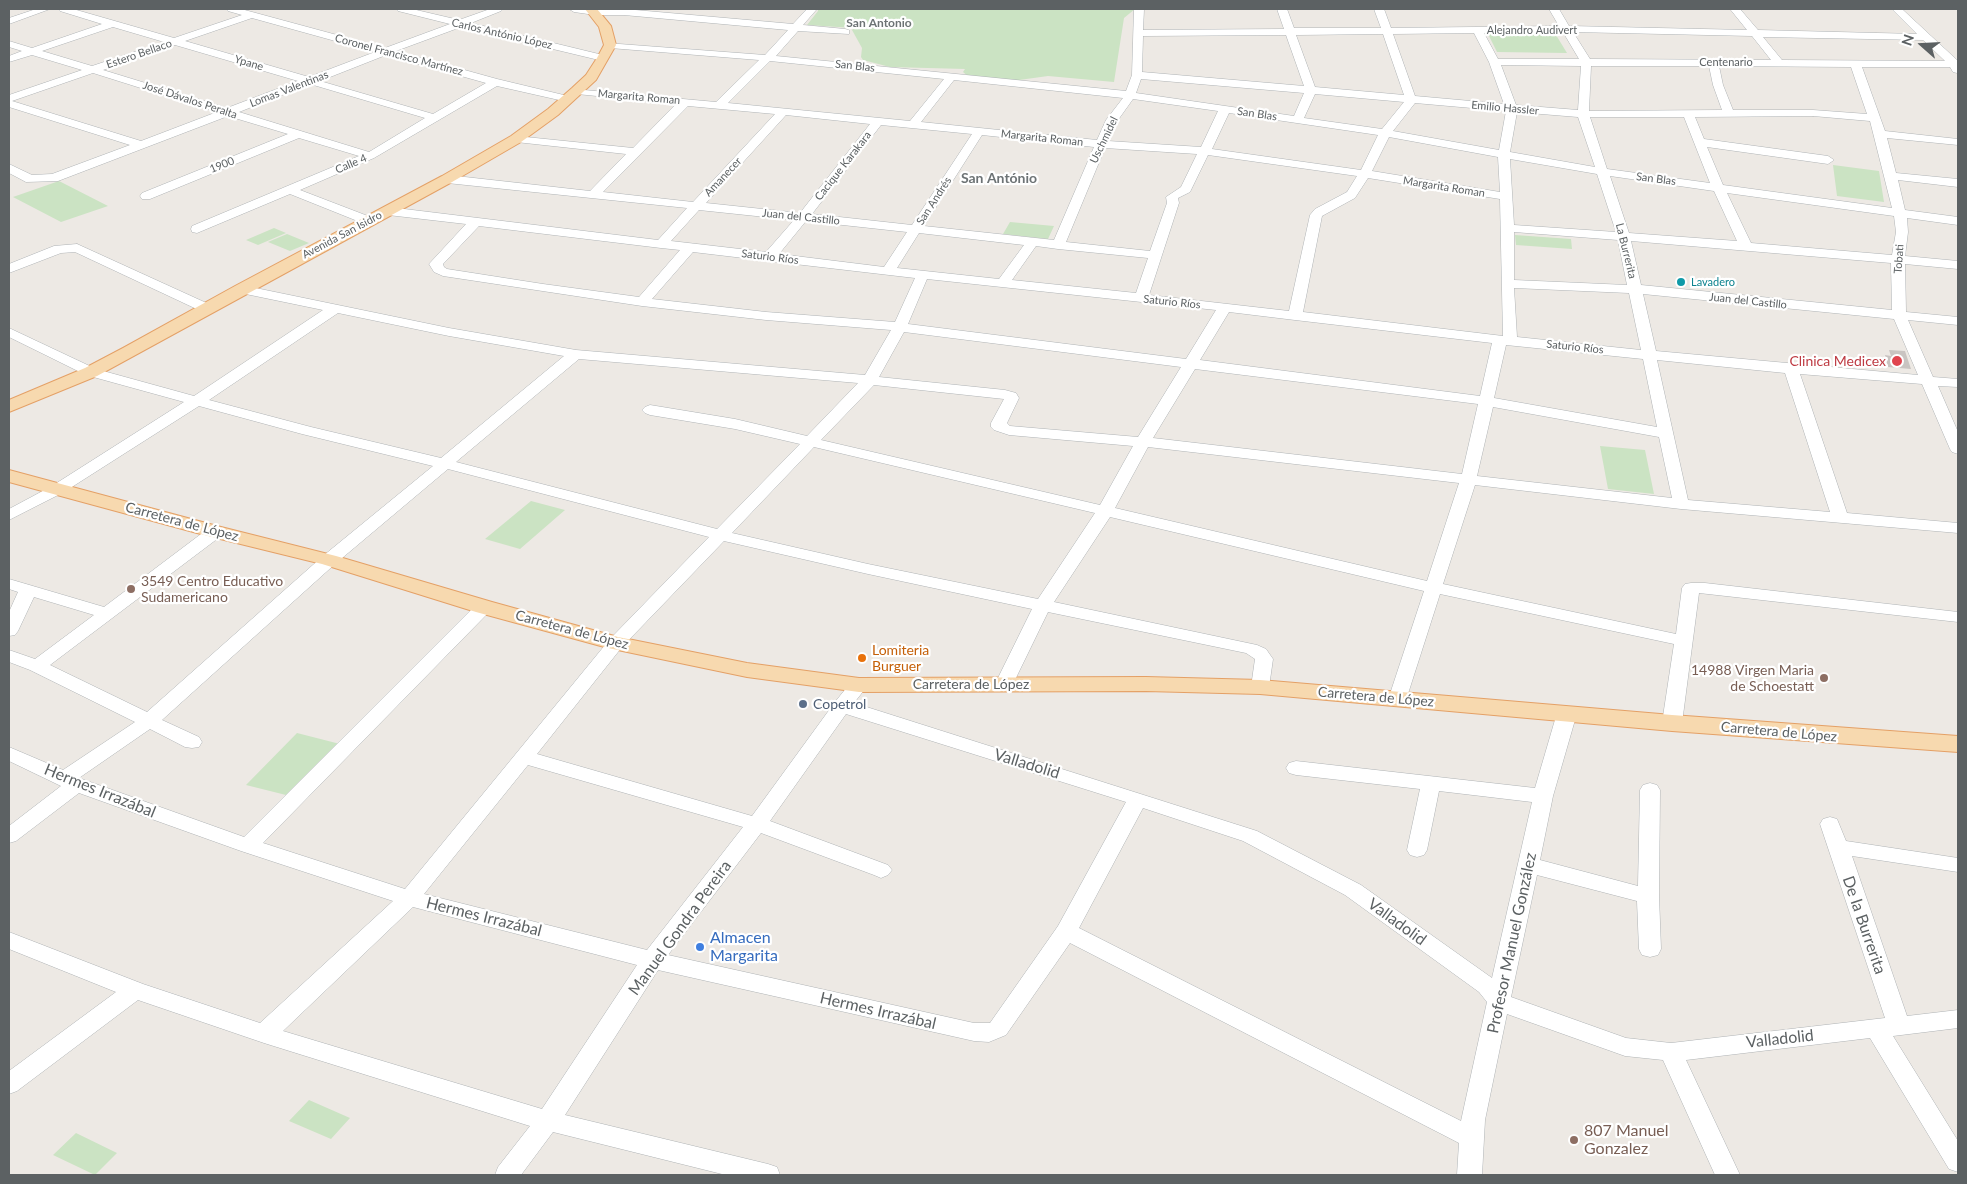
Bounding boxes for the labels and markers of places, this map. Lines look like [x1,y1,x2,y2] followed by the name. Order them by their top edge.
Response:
[1691,275,1735,289] place label: Lavadero
[1675,276,1687,288] marker: Lavadero
[1789,353,1886,369] place label: Clinica Medicex
[1890,354,1904,368] marker: Clinica Medicex
[141,573,283,606] place label: 3549 Centro Educativo Sudamericano
[125,583,137,595] marker: 3549 Centro Educativo Sudamericano
[872,642,929,674] place label: Lomiteria Burguer
[856,652,868,664] marker: Lomiteria Burguer
[1691,662,1814,694] place label: 14988 Virgen Maria de Schoestatt
[1818,672,1830,684] marker: 14988 Virgen Maria de Schoestatt
[813,696,866,712] place label: Copetrol
[797,698,809,710] marker: Copetrol
[710,928,778,966] place label: Almacen Margarita
[694,941,706,953] marker: Almacen Margarita
[1584,1121,1669,1159] place label: 807 Manuel Gonzalez
[1568,1134,1580,1146] marker: 807 Manuel Gonzalez

